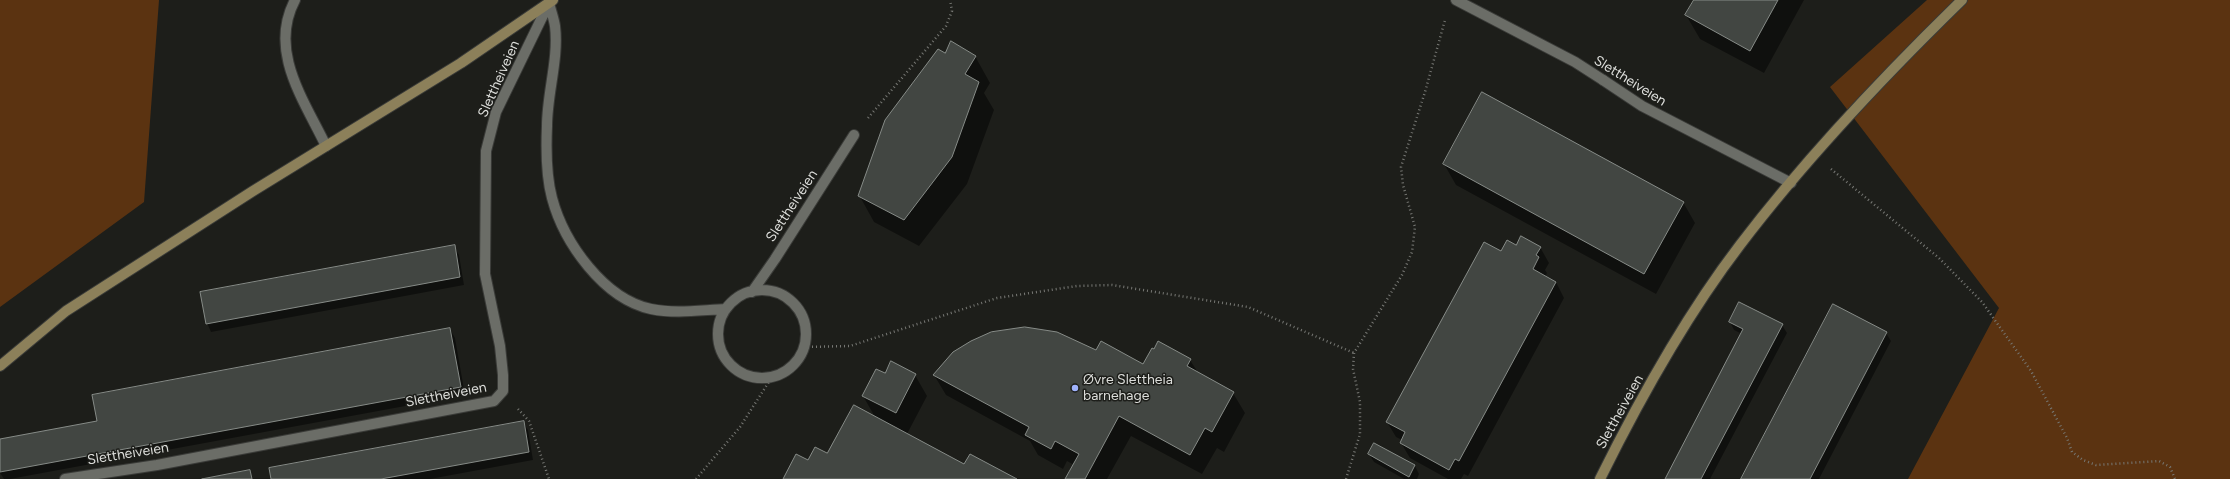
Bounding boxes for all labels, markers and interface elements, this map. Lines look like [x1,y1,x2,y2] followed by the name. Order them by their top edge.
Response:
[475,38,523,120] street label: Slettheiveien
[1591,52,1669,110] street label: Slettheiveien
[763,167,821,245] street label: Slettheiveien
[1083,372,1173,404] place label: Øvre Slettheia barnehage
[1593,372,1647,452] street label: Slettheiveien
[404,379,488,411] street label: Slettheiveien
[1070,383,1080,393] marker: Øvre Slettheia barnehage
[86,439,170,469] street label: Slettheiveien

